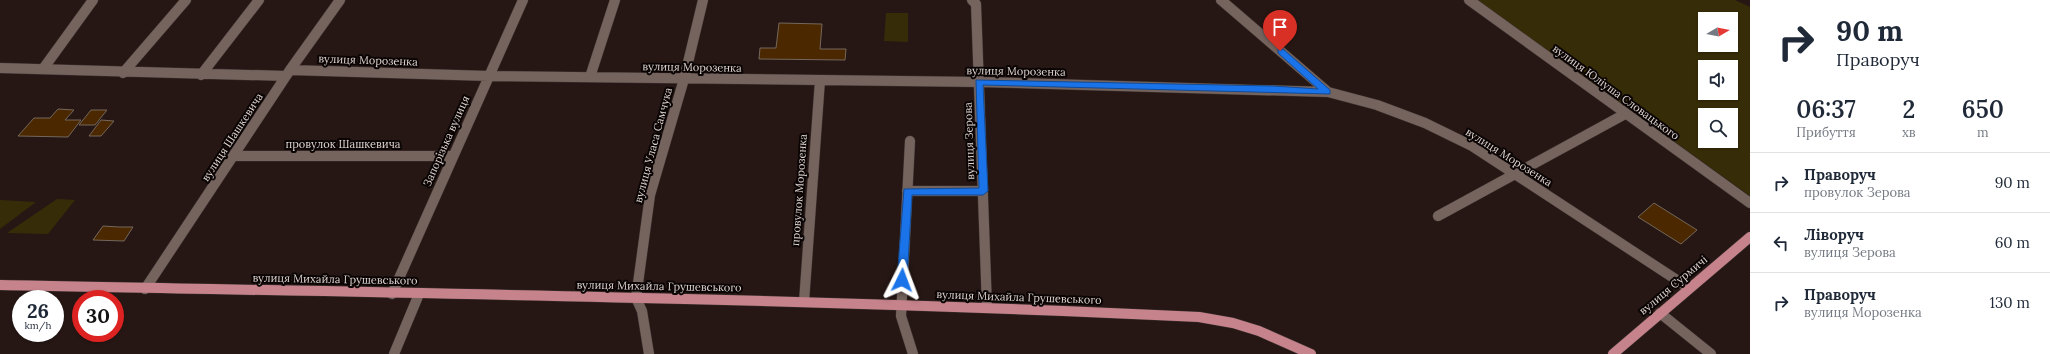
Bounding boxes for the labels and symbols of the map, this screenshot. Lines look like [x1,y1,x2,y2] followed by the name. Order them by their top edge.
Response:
[1263,10,1297,51] pin
[1698,12,1738,52] north arrow
[1550,41,1682,143] street label: вулиця Юліуша Словацького
[318,51,418,69] street label: вулиця Морозенка
[642,59,742,75] street label: вулиця Морозенка
[966,63,1066,79] street label: вулиця Морозенка
[631,85,675,204] street label: вулиця Уласа Самчука
[198,90,266,184] street label: вулиця Шашкевича
[420,93,472,189] street label: Запорізька вулиця
[961,102,977,180] street label: вулиця Зерова
[1463,125,1555,189] street label: вулиця Морозенка
[788,133,810,246] street label: провулок Морозенка
[285,137,401,151] street label: провулок Шашкевича
[1636,252,1710,318] street label: вулиця Сурмичі
[881,259,923,301] position arrow
[252,271,418,287] street label: вулиця Михайла Грушевського
[576,278,742,294] street label: вулиця Михайла Грушевського
[936,287,1102,307] street label: вулиця Михайла Грушевського
[72,290,124,342] speed limit sign: 30

